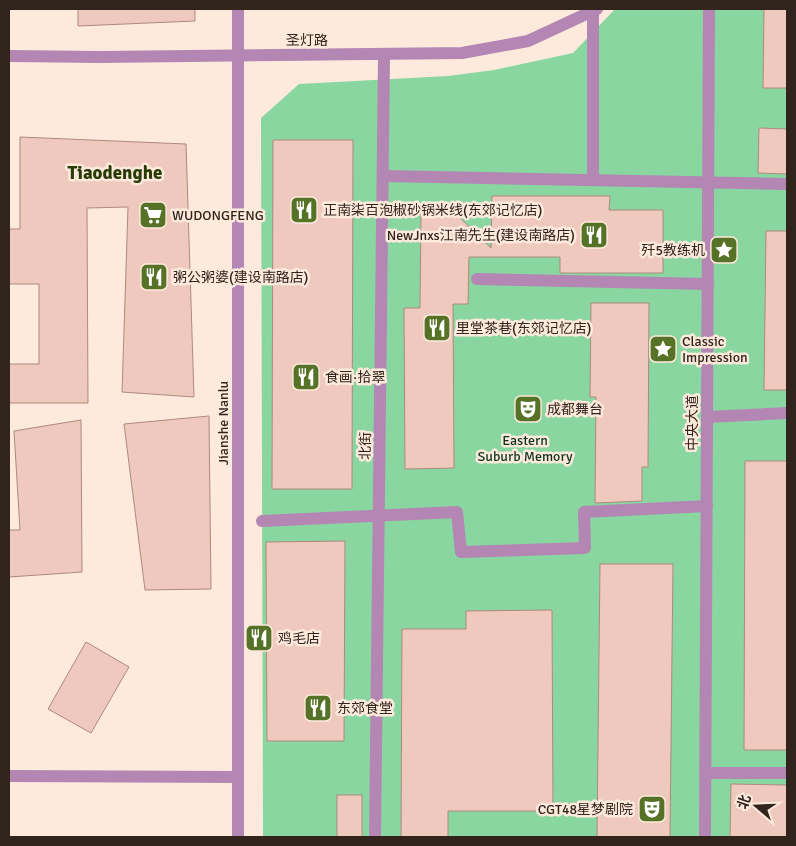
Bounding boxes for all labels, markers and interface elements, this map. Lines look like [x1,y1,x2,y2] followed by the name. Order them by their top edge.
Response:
[286,32,328,49] street label: 圣灯路
[68,161,162,185] district label: Tiaodenghe
[289,195,319,225] restaurant icon: 正南柒百泡椒砂锅米线(东郊记忆店)
[138,200,168,230] supermarket icon: WUDONGFENG
[323,202,542,219] place label: 正南柒百泡椒砂锅米线(东郊记忆店)
[172,207,264,224] place label: WUDONGFENG
[579,220,609,250] restaurant icon: NewJnxs江南先生(建设南路店)
[387,227,575,244] place label: NewJnxs江南先生(建设南路店)
[709,235,739,265] place icon: 歼5教练机
[641,242,705,259] place label: 歼5教练机
[139,262,169,292] restaurant icon: 粥公粥婆(建设南路店)
[173,269,308,286] place label: 粥公粥婆(建设南路店)
[422,313,452,343] restaurant icon: 里堂茶巷(东郊记忆店)
[456,320,591,337] place label: 里堂茶巷(东郊记忆店)
[682,333,748,366] place label: Classic Impression
[648,334,678,364] place icon: Classic Impression
[291,362,321,392] restaurant icon: 食画·拾翠
[325,369,385,386] place label: 食画·拾翠
[215,381,232,465] street label: Jianshe Nanlu
[513,394,543,424] theatre icon: 成都舞台
[684,395,701,451] street label: 中央大道
[547,401,603,418] place label: 成都舞台
[357,432,374,460] street label: 北街
[478,432,573,465] park label: Eastern Suburb Memory
[244,623,274,653] restaurant icon: 鸡毛店
[278,630,320,647] place label: 鸡毛店
[303,693,333,723] restaurant icon: 东郊食堂
[337,700,393,717] place label: 东郊食堂
[731,781,781,831] north arrow
[734,793,754,811] text: 北
[637,794,667,824] theatre icon: CGT48星梦剧院
[538,801,633,818] place label: CGT48星梦剧院

